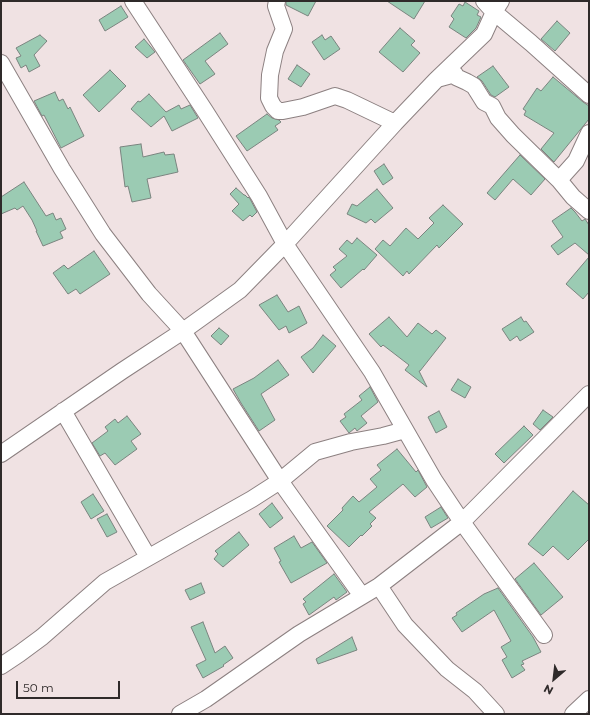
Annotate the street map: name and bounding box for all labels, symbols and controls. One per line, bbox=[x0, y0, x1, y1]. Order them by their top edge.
north arrow bbox=[534, 659, 574, 699]
scale bar bbox=[18, 673, 122, 699]
text: 50 m bbox=[23, 680, 54, 695]
text: N bbox=[541, 681, 556, 698]

